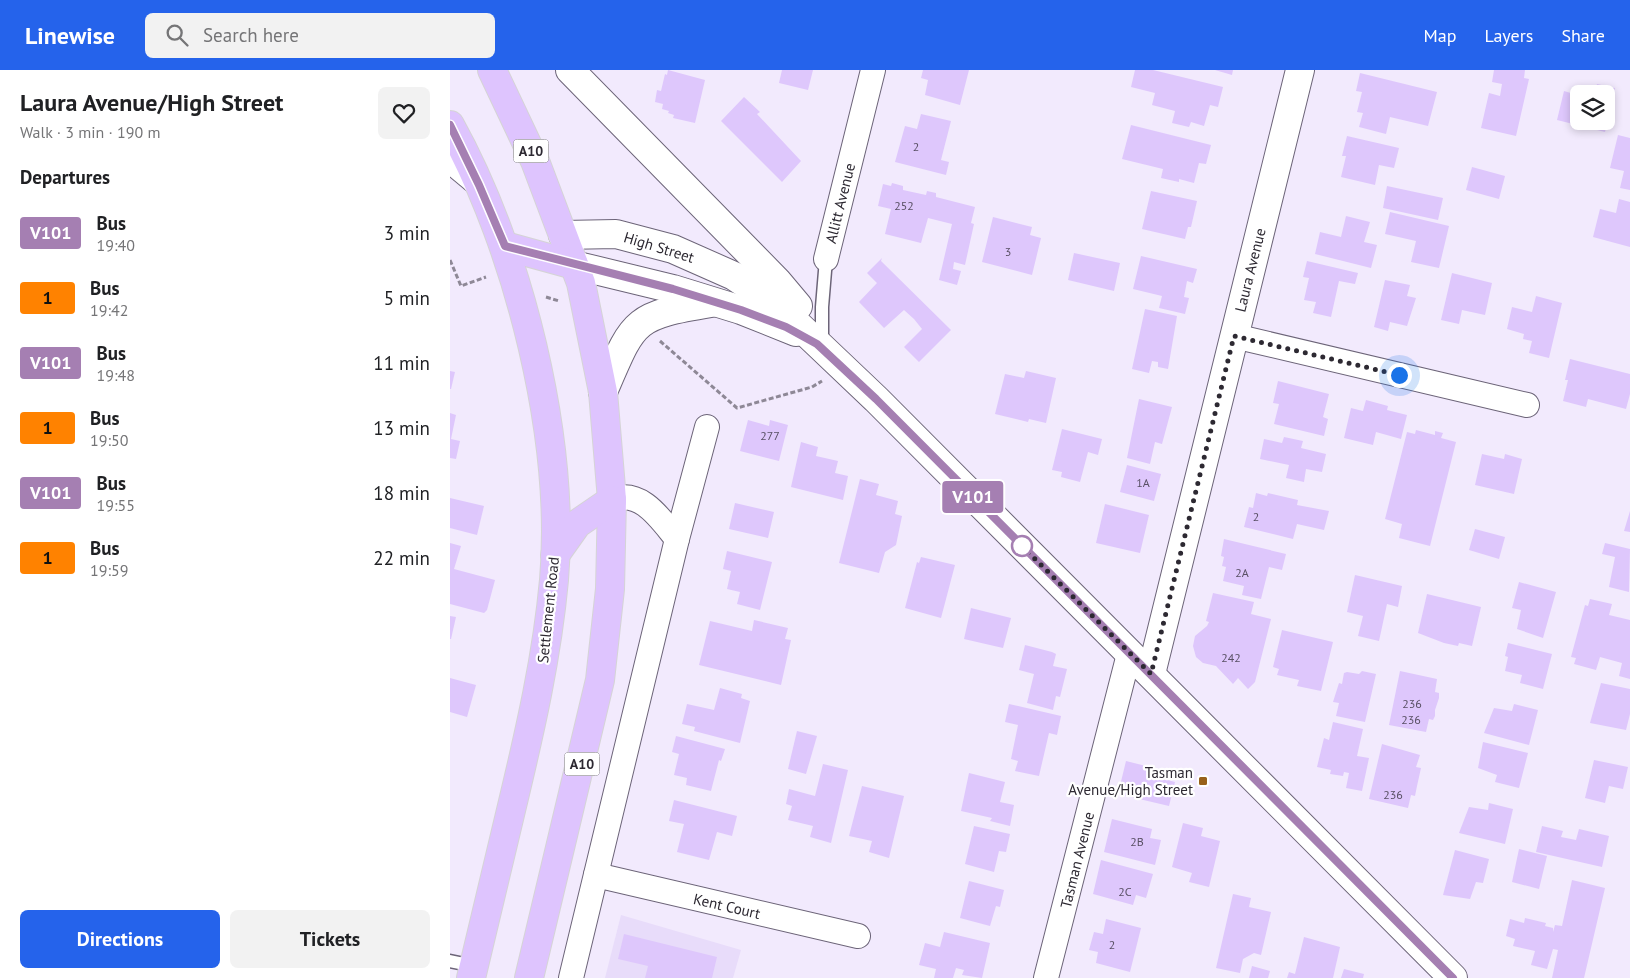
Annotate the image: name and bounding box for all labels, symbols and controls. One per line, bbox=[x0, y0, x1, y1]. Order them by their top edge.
search box bbox=[145, 13, 495, 58]
text: Linewise bbox=[25, 20, 115, 51]
icon: search bbox=[163, 21, 191, 49]
text: Search here bbox=[203, 23, 299, 47]
text: Map bbox=[1424, 24, 1456, 47]
text: Layers bbox=[1484, 24, 1533, 47]
text: Share bbox=[1561, 24, 1605, 47]
map controls bbox=[1570, 85, 1615, 130]
button: layers bbox=[1570, 85, 1615, 130]
text: Laura Avenue/High Street bbox=[20, 87, 284, 118]
button: heart bbox=[378, 87, 430, 139]
text: Walk · 3 min · 190 m bbox=[20, 122, 160, 142]
house number: 2 bbox=[913, 139, 919, 154]
road number: A10 bbox=[514, 140, 548, 162]
street label: Allitt Avenue bbox=[821, 161, 859, 245]
text: Departures bbox=[20, 165, 110, 189]
house number: 252 bbox=[894, 198, 914, 213]
text: Bus bbox=[96, 211, 126, 235]
text: V101 bbox=[30, 221, 71, 244]
text: 3 min bbox=[384, 221, 430, 245]
street label: Laura Avenue bbox=[1230, 226, 1270, 314]
street label: High Street bbox=[621, 227, 697, 267]
text: 19:40 bbox=[96, 235, 135, 255]
house number: 3 bbox=[1005, 244, 1011, 259]
text: Bus bbox=[90, 276, 119, 300]
text: 1 bbox=[42, 286, 53, 309]
text: 5 min bbox=[384, 286, 430, 310]
text: 19:42 bbox=[90, 300, 128, 320]
text: Bus bbox=[96, 341, 126, 365]
text: V101 bbox=[30, 351, 71, 374]
text: 11 min bbox=[373, 351, 430, 375]
your location bbox=[1387, 363, 1412, 388]
text: 19:48 bbox=[96, 365, 135, 385]
text: Bus bbox=[90, 406, 119, 430]
text: 1 bbox=[42, 416, 53, 439]
text: 13 min bbox=[373, 416, 430, 440]
house number: 277 bbox=[760, 428, 780, 443]
text: 19:50 bbox=[90, 430, 128, 450]
text: Bus bbox=[96, 471, 126, 495]
house number: 1A bbox=[1136, 475, 1150, 490]
text: V101 bbox=[30, 481, 71, 504]
text: 18 min bbox=[373, 481, 430, 505]
line badge: V101 bbox=[938, 481, 1008, 513]
text: V101 bbox=[952, 485, 994, 508]
text: 19:55 bbox=[96, 495, 135, 515]
house number: 2 bbox=[1253, 509, 1259, 524]
unlabelled marker bbox=[1011, 535, 1033, 557]
text: Bus bbox=[90, 536, 119, 560]
text: 1 bbox=[42, 546, 53, 569]
text: 22 min bbox=[373, 546, 430, 570]
street label: Settlement Road bbox=[533, 556, 563, 664]
text: 19:59 bbox=[90, 560, 128, 580]
house number: 2A bbox=[1235, 565, 1249, 580]
house number: 242 bbox=[1221, 650, 1241, 665]
house number: 236 bbox=[1402, 696, 1422, 711]
house number: 236 bbox=[1401, 712, 1421, 727]
road number: A10 bbox=[564, 752, 600, 776]
place label: Tasman Avenue/High Street bbox=[1068, 763, 1193, 799]
marker: Tasman Avenue/High Street bbox=[1197, 775, 1209, 787]
house number: 236 bbox=[1383, 787, 1403, 802]
street label: Tasman Avenue bbox=[1056, 810, 1098, 910]
house number: 2B bbox=[1130, 834, 1144, 849]
house number: 2C bbox=[1118, 884, 1132, 899]
street label: Kent Court bbox=[692, 889, 762, 923]
button: Directions bbox=[20, 910, 220, 968]
button: Tickets bbox=[230, 910, 430, 968]
house number: 2 bbox=[1109, 937, 1115, 952]

